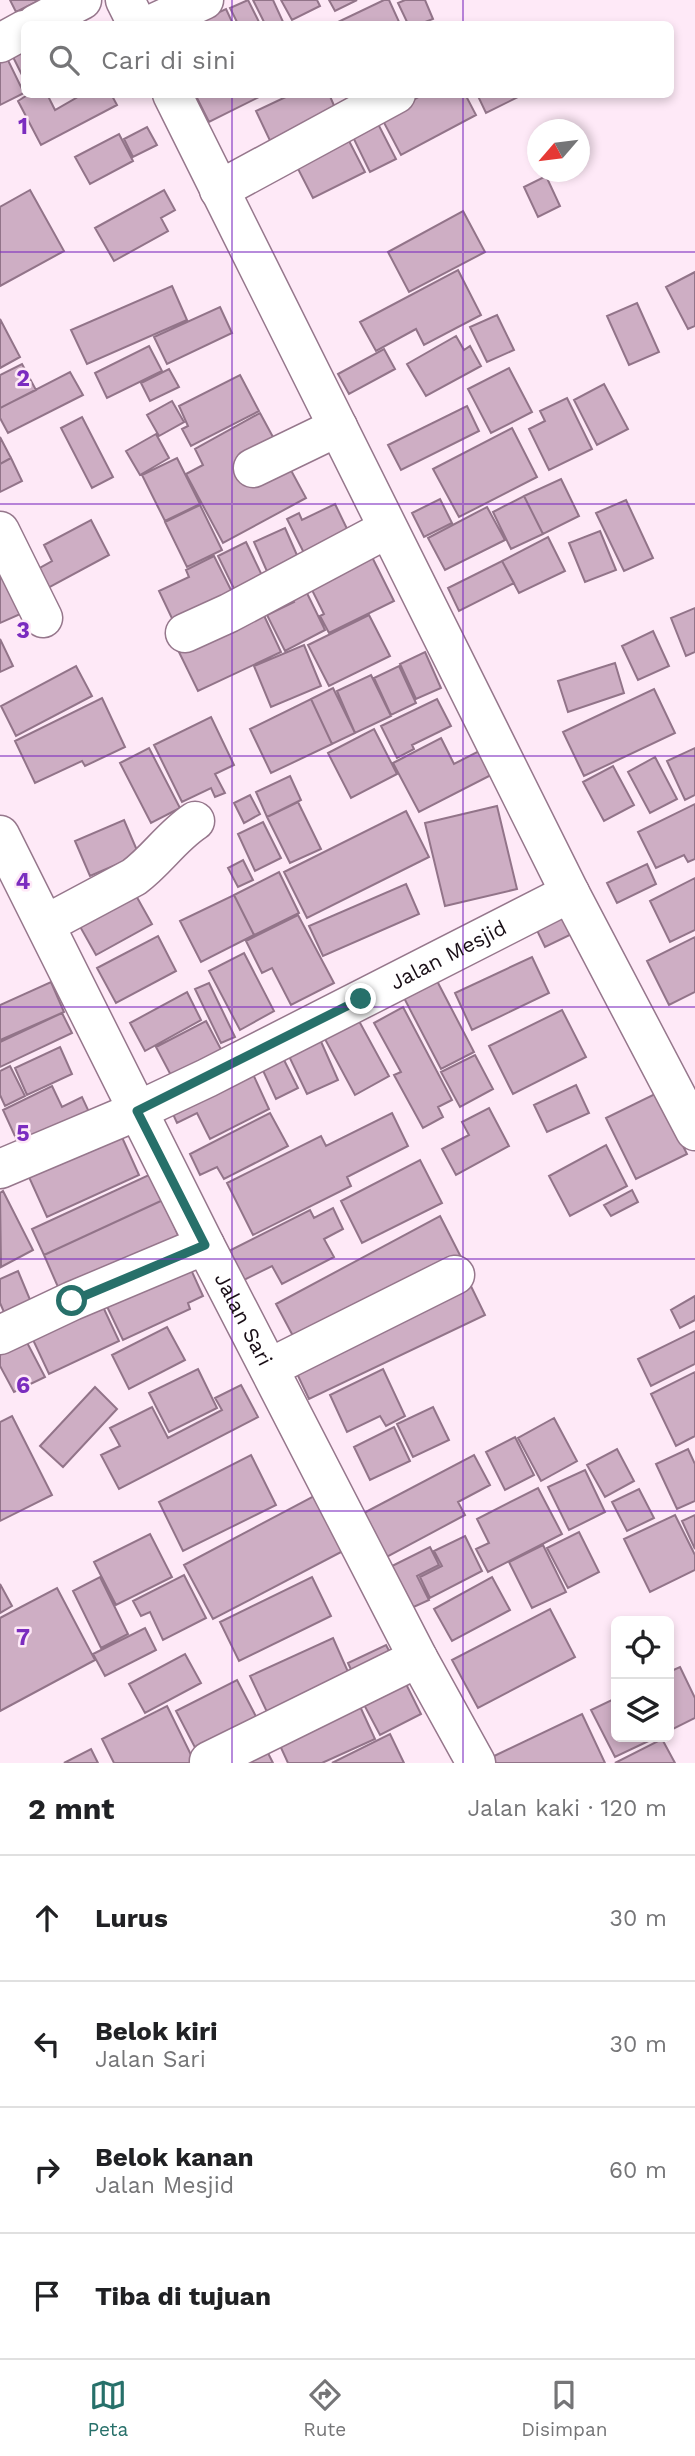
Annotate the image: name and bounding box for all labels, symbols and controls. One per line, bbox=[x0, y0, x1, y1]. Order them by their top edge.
search box bbox=[21, 21, 674, 98]
icon: search bbox=[45, 41, 83, 79]
text: Cari di sini bbox=[101, 45, 236, 75]
text: 1 bbox=[18, 113, 28, 140]
north arrow bbox=[527, 119, 590, 182]
text: 2 bbox=[16, 365, 30, 392]
text: 3 bbox=[16, 617, 30, 644]
text: 4 bbox=[16, 868, 31, 895]
street label: Jalan Mesjid bbox=[386, 915, 510, 995]
route end bbox=[345, 983, 376, 1014]
text: 5 bbox=[16, 1120, 30, 1147]
street label: Jalan Sari bbox=[209, 1268, 278, 1370]
route start bbox=[56, 1285, 87, 1316]
text: 6 bbox=[16, 1372, 30, 1399]
map controls bbox=[611, 1616, 674, 1742]
button: locate bbox=[611, 1616, 674, 1679]
text: 7 bbox=[16, 1624, 30, 1651]
button: layers bbox=[611, 1679, 674, 1742]
text: 2 mnt bbox=[28, 1791, 114, 1826]
text: Jalan kaki · 120 m bbox=[467, 1795, 667, 1822]
icon: ahead bbox=[28, 1899, 66, 1937]
text: Lurus bbox=[95, 1903, 168, 1933]
text: 30 m bbox=[610, 1905, 667, 1932]
text: Belok kiri bbox=[95, 2016, 218, 2046]
icon: left bbox=[28, 2025, 66, 2063]
text: 30 m bbox=[610, 2031, 667, 2058]
text: Jalan Sari bbox=[95, 2046, 206, 2073]
text: Belok kanan bbox=[95, 2142, 254, 2172]
icon: right bbox=[28, 2151, 66, 2189]
text: 60 m bbox=[609, 2157, 667, 2184]
text: Jalan Mesjid bbox=[95, 2172, 234, 2199]
icon: arrive bbox=[28, 2277, 66, 2315]
text: Tiba di tujuan bbox=[95, 2281, 271, 2311]
tab: Peta bbox=[87, 2376, 128, 2441]
tab: Rute bbox=[303, 2376, 346, 2441]
tab: Disimpan bbox=[521, 2376, 608, 2441]

